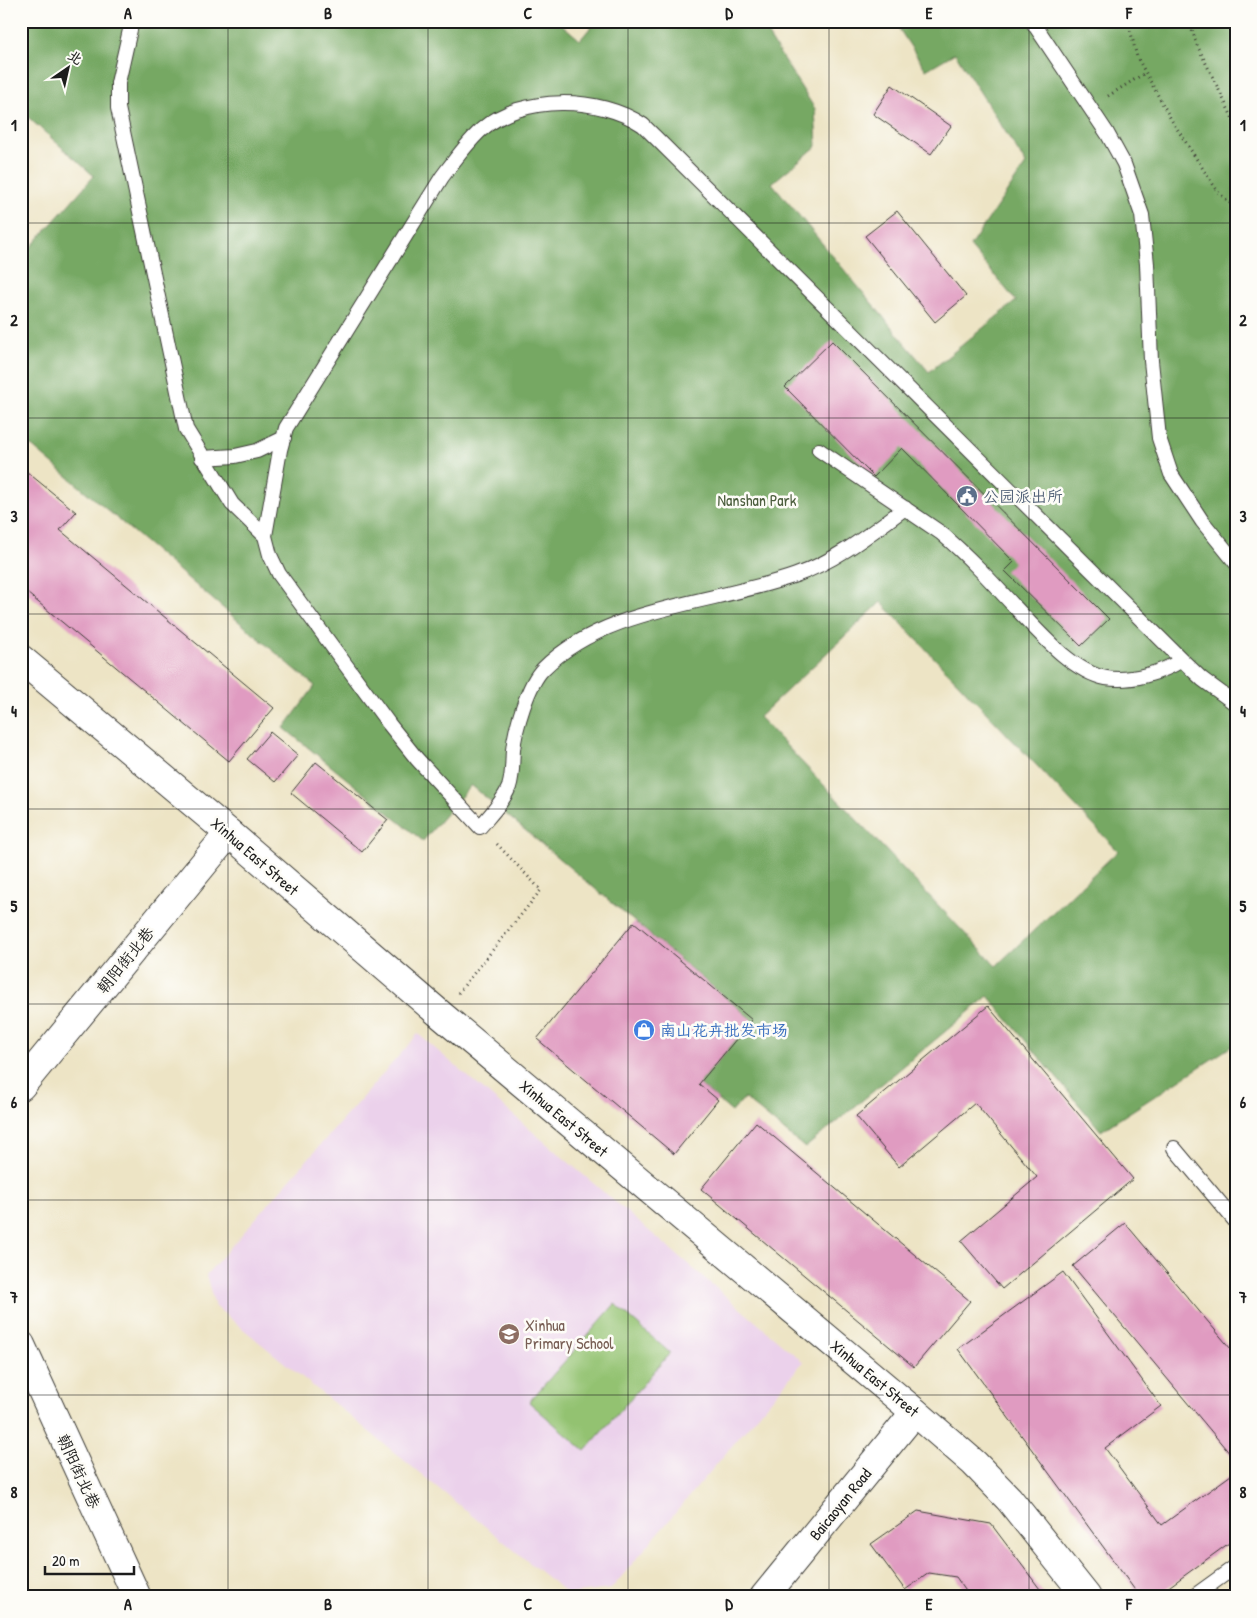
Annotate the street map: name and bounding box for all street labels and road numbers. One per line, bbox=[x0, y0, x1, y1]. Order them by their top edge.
street label: Xinhua East Street bbox=[206, 812, 304, 901]
street label: 朝阳街北巷 bbox=[91, 922, 159, 998]
street label: Xinhua East Street bbox=[515, 1074, 613, 1162]
street label: Xinhua East Street bbox=[826, 1334, 924, 1422]
street label: 朝阳街北巷 bbox=[52, 1430, 106, 1512]
street label: Baicaoyan Road bbox=[804, 1463, 876, 1545]

